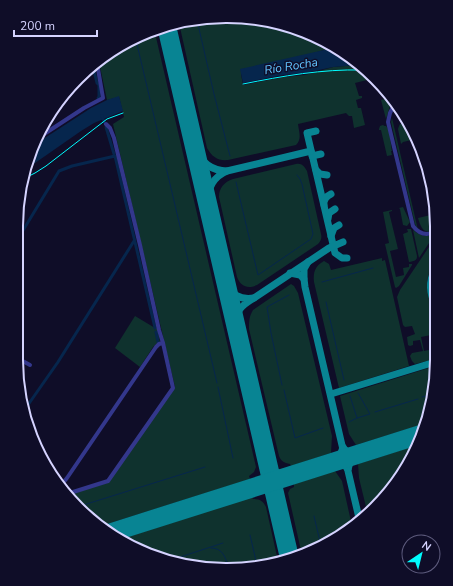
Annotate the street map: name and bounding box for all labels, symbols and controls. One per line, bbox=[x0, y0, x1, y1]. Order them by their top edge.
scale bar bbox=[14, 12, 97, 38]
text: 200 m bbox=[20, 18, 55, 34]
water label: Río Rocha bbox=[263, 54, 319, 78]
north arrow bbox=[401, 534, 441, 574]
text: N bbox=[419, 538, 434, 555]

